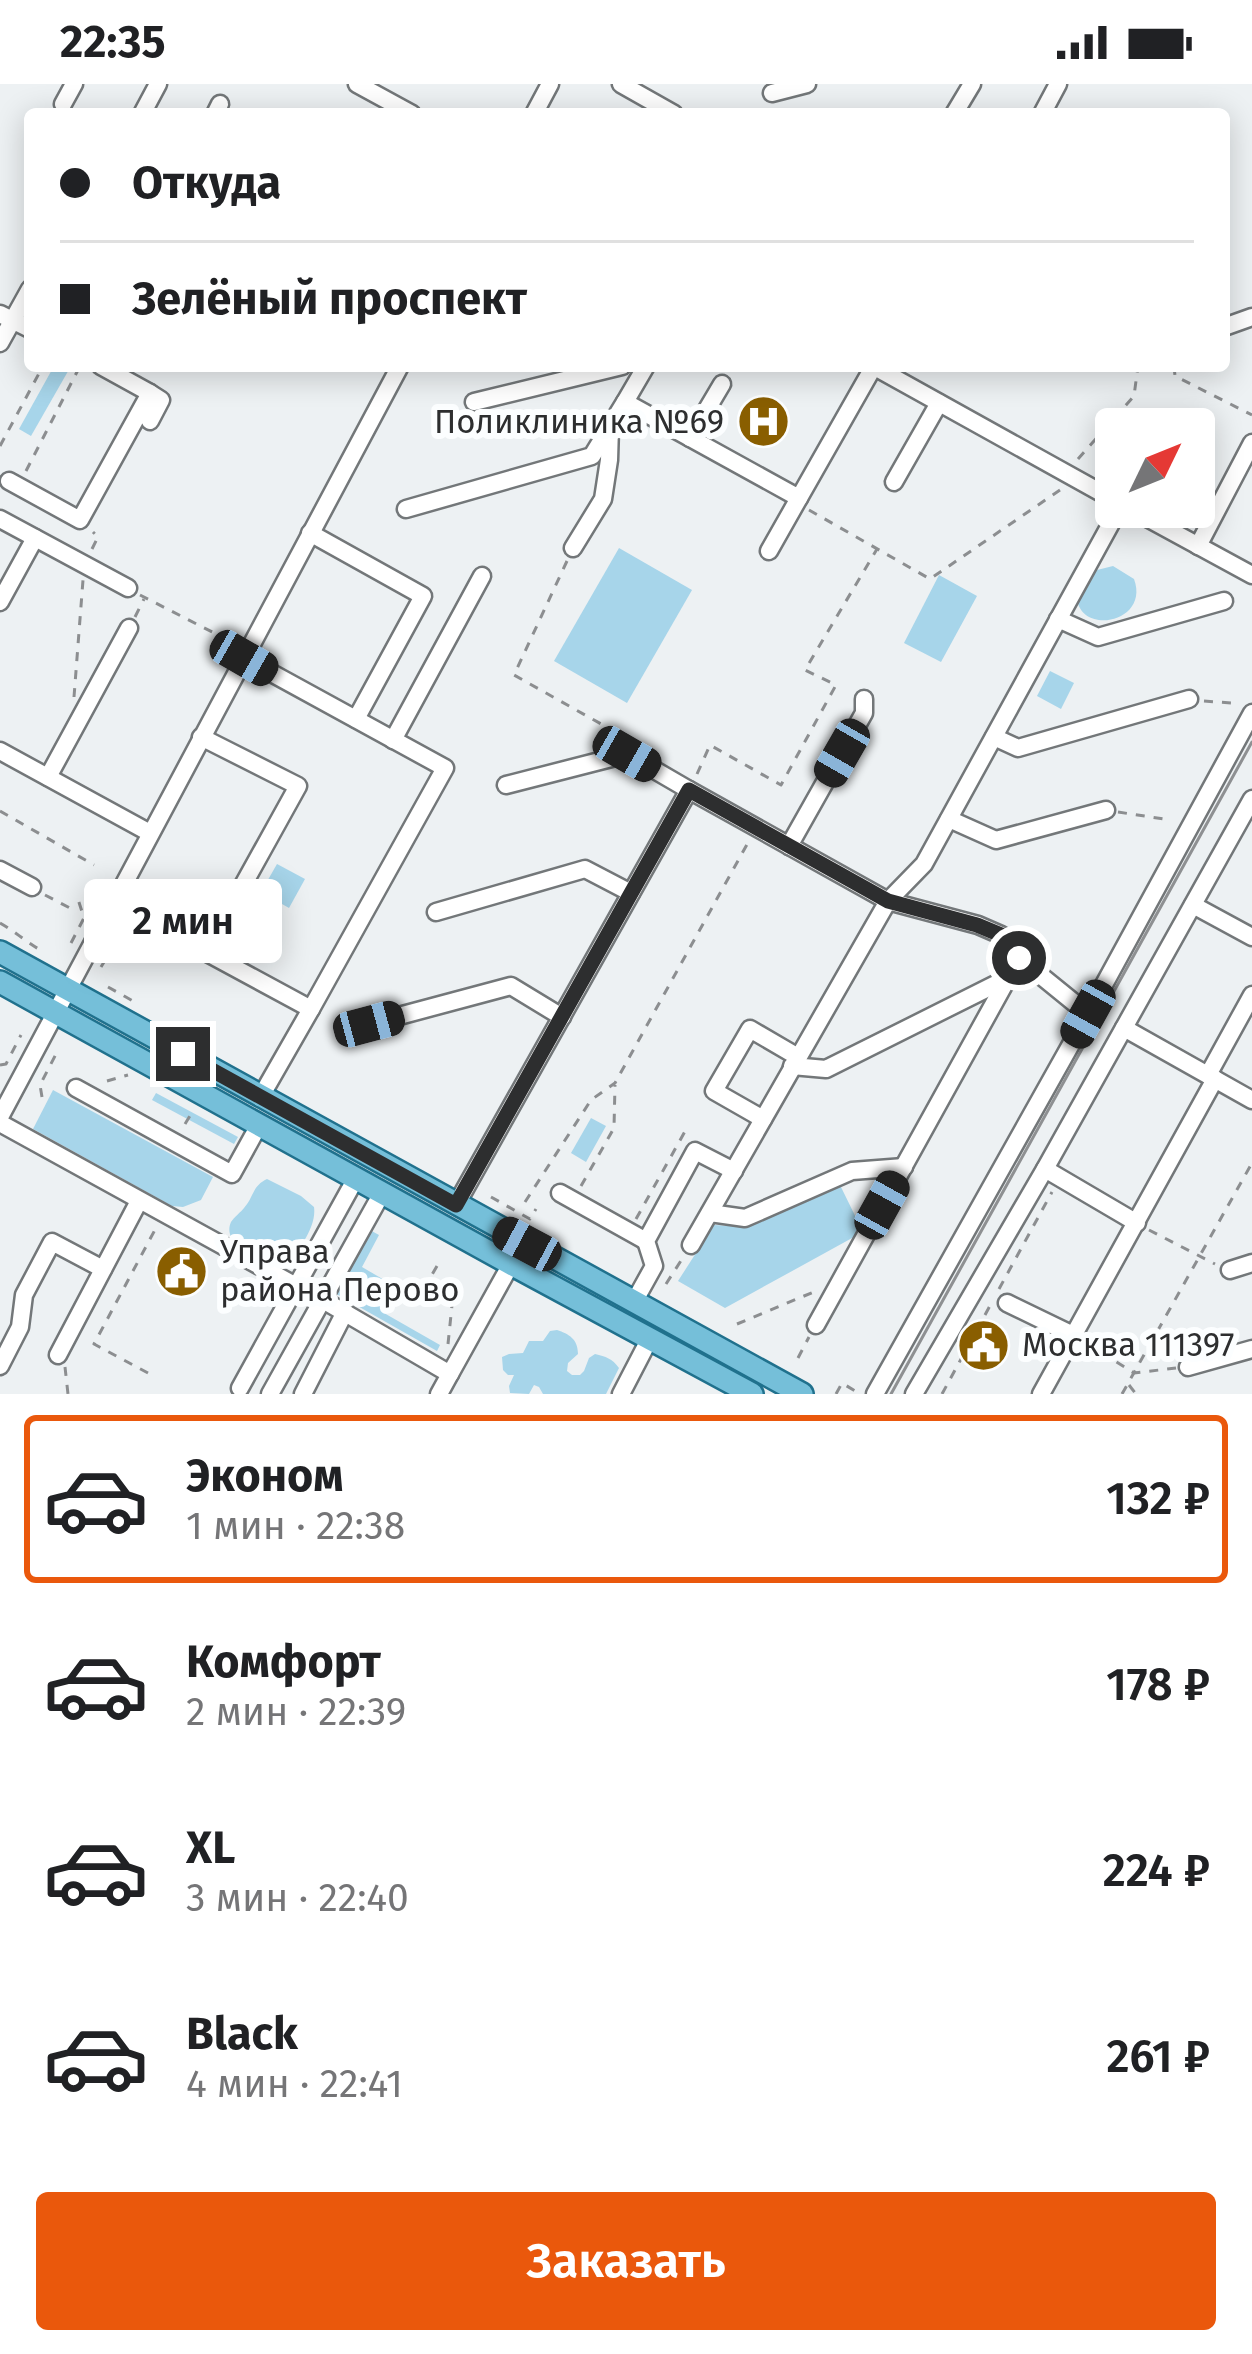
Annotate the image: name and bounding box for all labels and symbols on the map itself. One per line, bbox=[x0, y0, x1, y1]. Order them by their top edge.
hospital icon: Поликлиника №69 bbox=[735, 394, 791, 450]
place label: Поликлиника №69 bbox=[434, 402, 724, 442]
north arrow bbox=[1095, 408, 1215, 528]
car bbox=[204, 624, 284, 692]
car bbox=[808, 713, 876, 793]
car bbox=[587, 720, 667, 788]
callout: 2 мин bbox=[84, 880, 282, 964]
route start bbox=[992, 931, 1046, 985]
car bbox=[1055, 974, 1121, 1054]
car bbox=[330, 997, 408, 1051]
route end bbox=[156, 1027, 210, 1081]
car bbox=[849, 1165, 915, 1245]
car bbox=[487, 1211, 567, 1277]
place label: Управа района Перово bbox=[220, 1232, 459, 1310]
public building icon: Управа района Перово bbox=[153, 1243, 209, 1299]
public building icon: Москва 111397 bbox=[955, 1317, 1011, 1373]
place label: Москва 111397 bbox=[1022, 1325, 1234, 1365]

